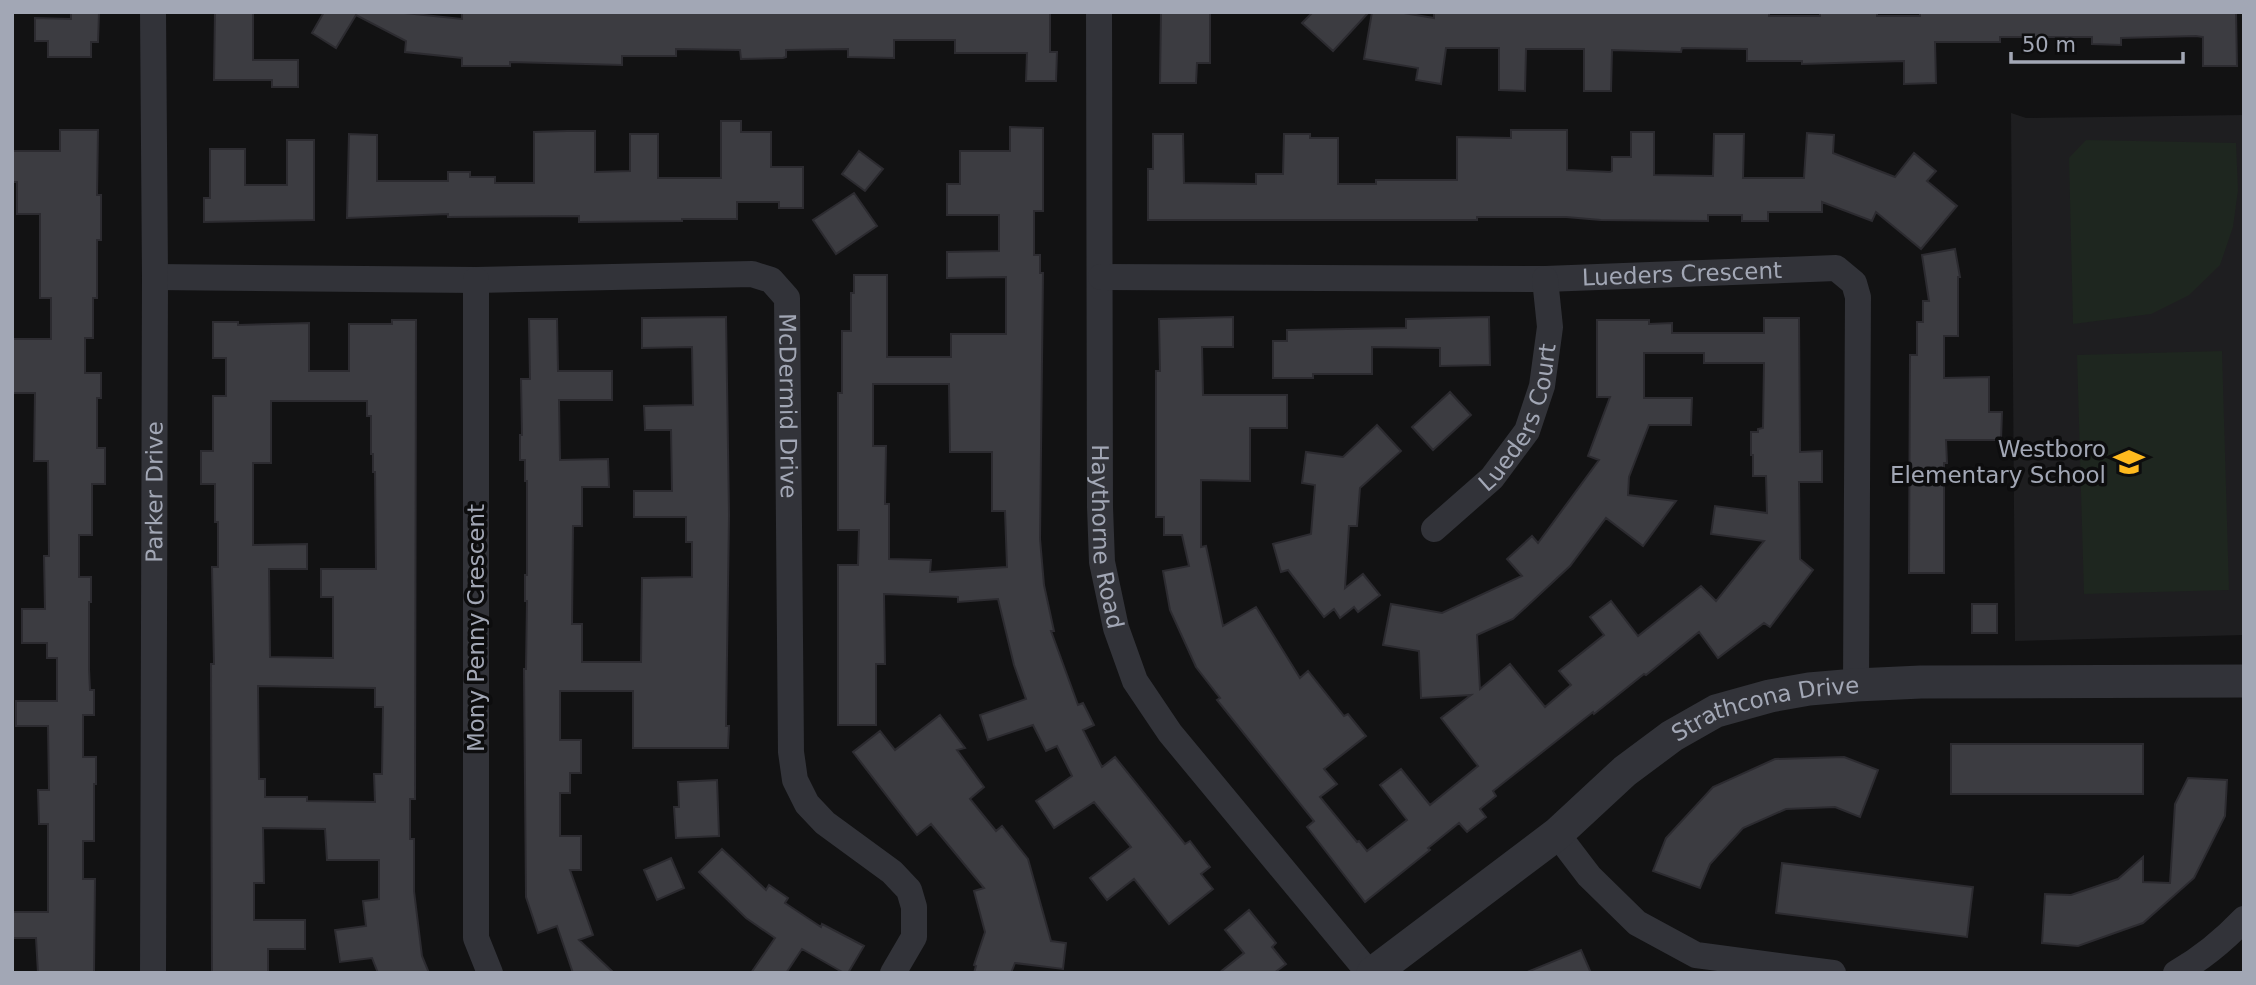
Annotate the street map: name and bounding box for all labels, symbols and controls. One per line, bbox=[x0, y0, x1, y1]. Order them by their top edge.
scale bar bbox=[2011, 21, 2182, 65]
text: 50 m bbox=[2022, 33, 2076, 57]
street label: Lueders Crescent bbox=[1581, 257, 1782, 291]
street label: McDermid Drive bbox=[774, 313, 802, 499]
street label: Lueders Court bbox=[1474, 342, 1561, 496]
street label: Parker Drive bbox=[141, 421, 168, 563]
place label: Westboro Elementary School bbox=[1890, 436, 2106, 488]
street label: Haythorne Road bbox=[1087, 444, 1129, 631]
school or university icon: Westboro Elementary School bbox=[2112, 445, 2146, 479]
street label: Mony Penny Crescent bbox=[463, 504, 489, 752]
street label: Strathcona Drive bbox=[1667, 672, 1860, 746]

